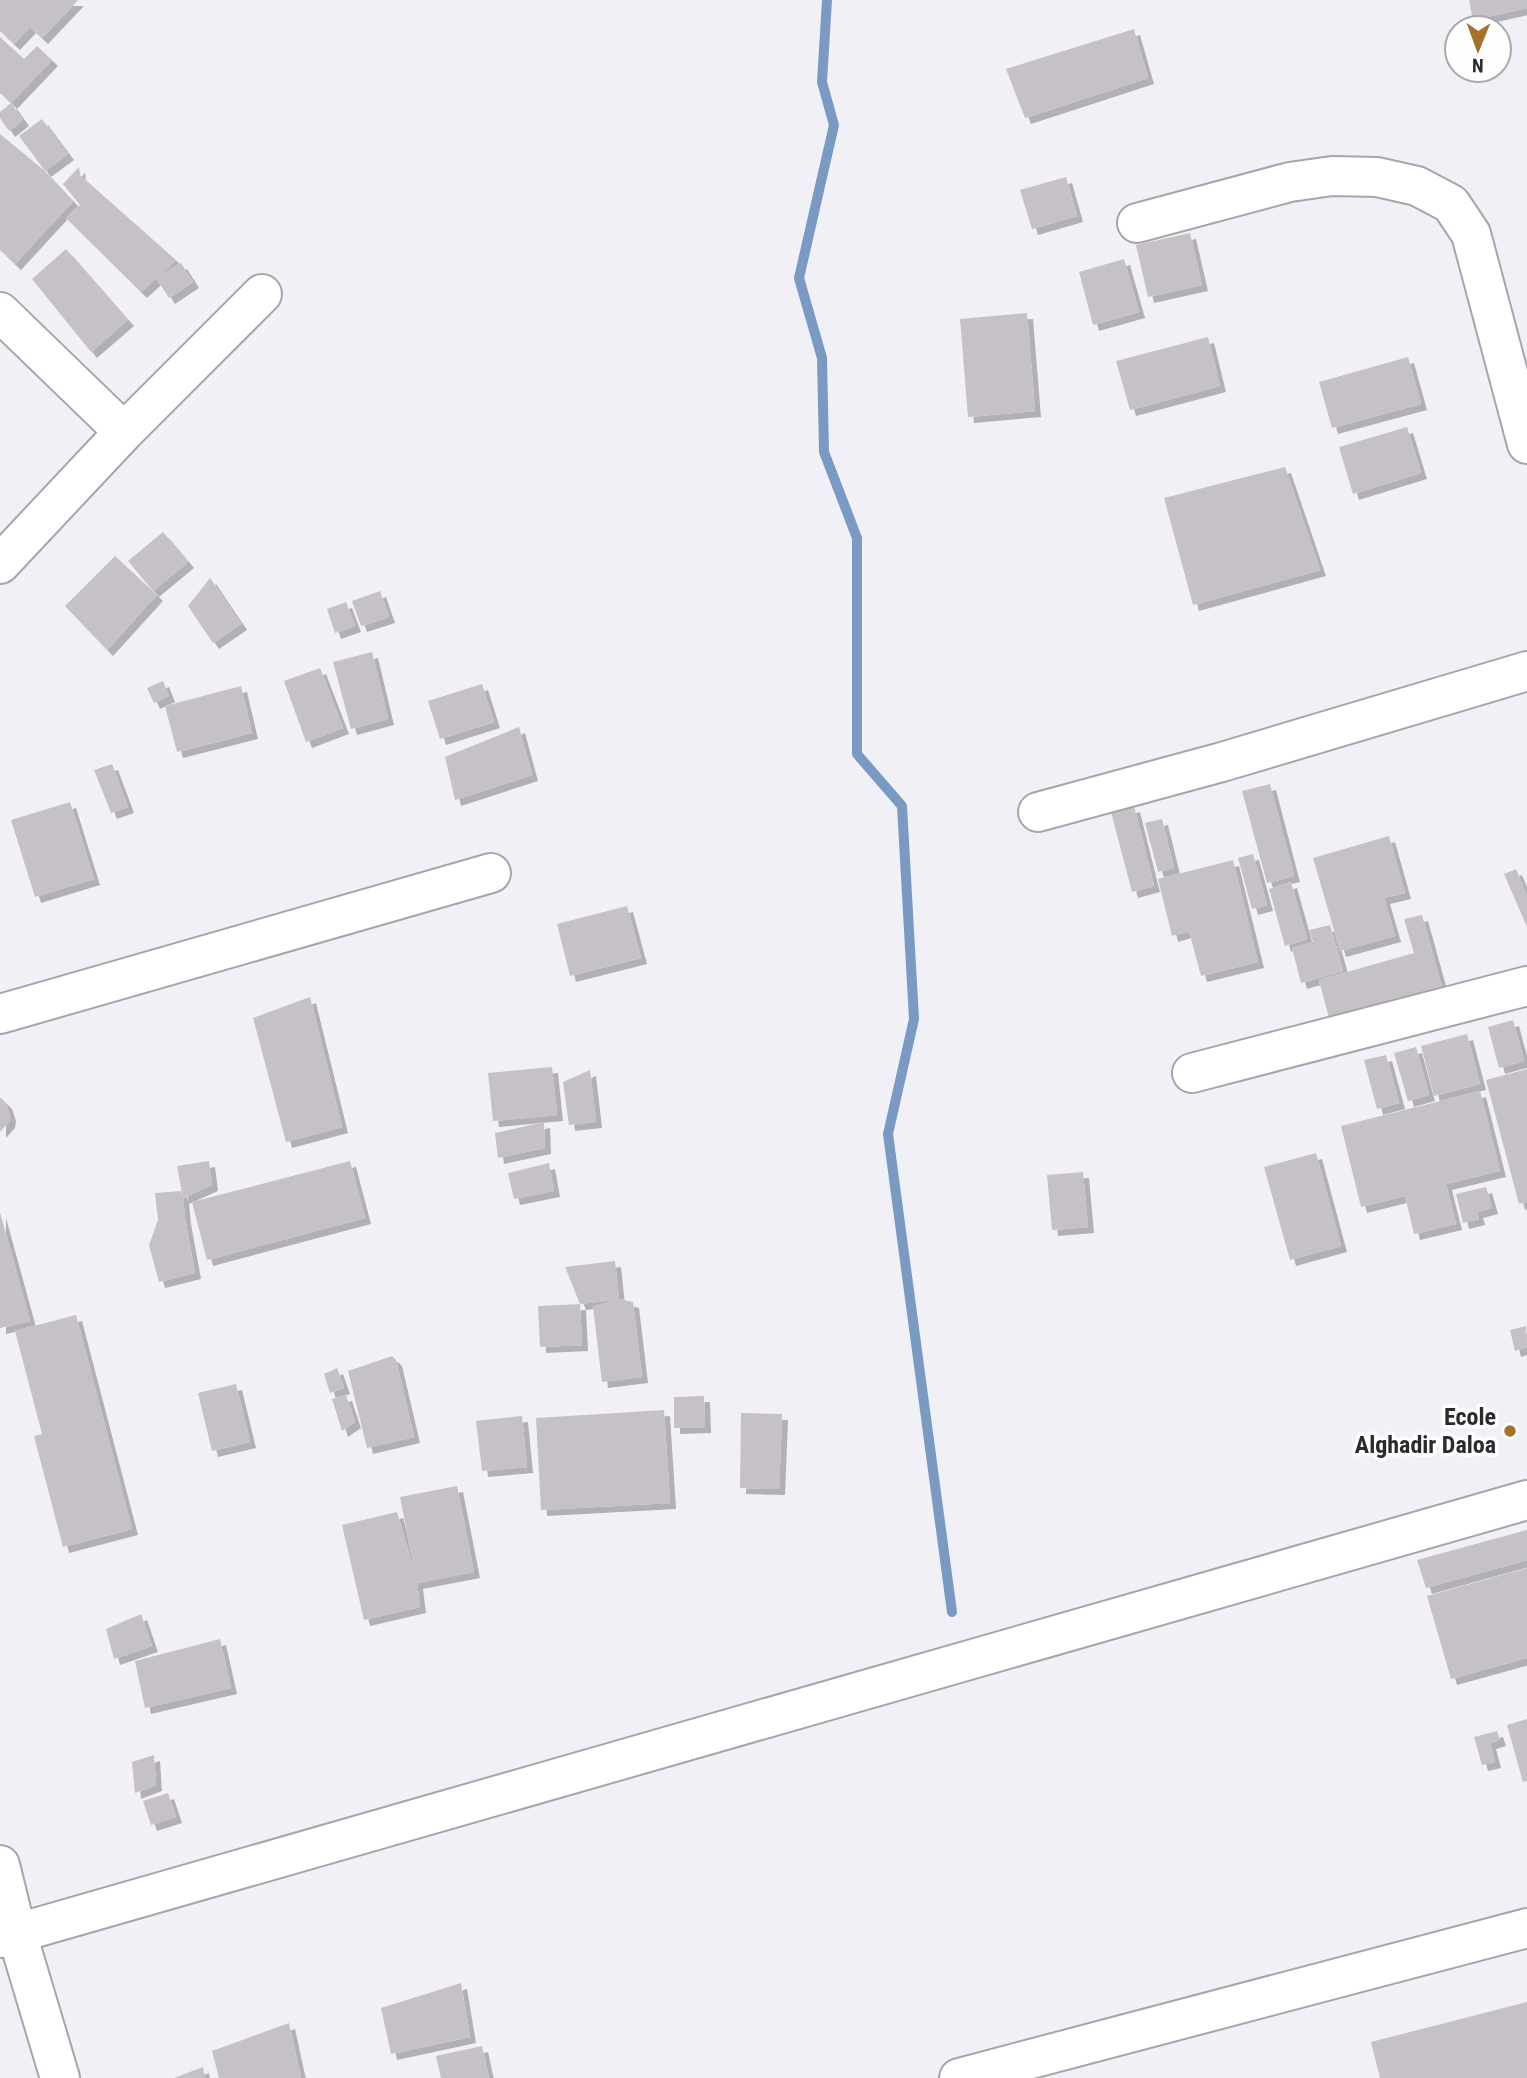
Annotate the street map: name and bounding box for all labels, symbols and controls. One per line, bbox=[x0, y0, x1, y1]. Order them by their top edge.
north arrow bbox=[1443, 14, 1513, 84]
text: N bbox=[1472, 54, 1484, 77]
place label: Ecole Alghadir Daloa bbox=[1355, 1403, 1496, 1459]
marker: Ecole Alghadir Daloa bbox=[1502, 1423, 1518, 1439]

